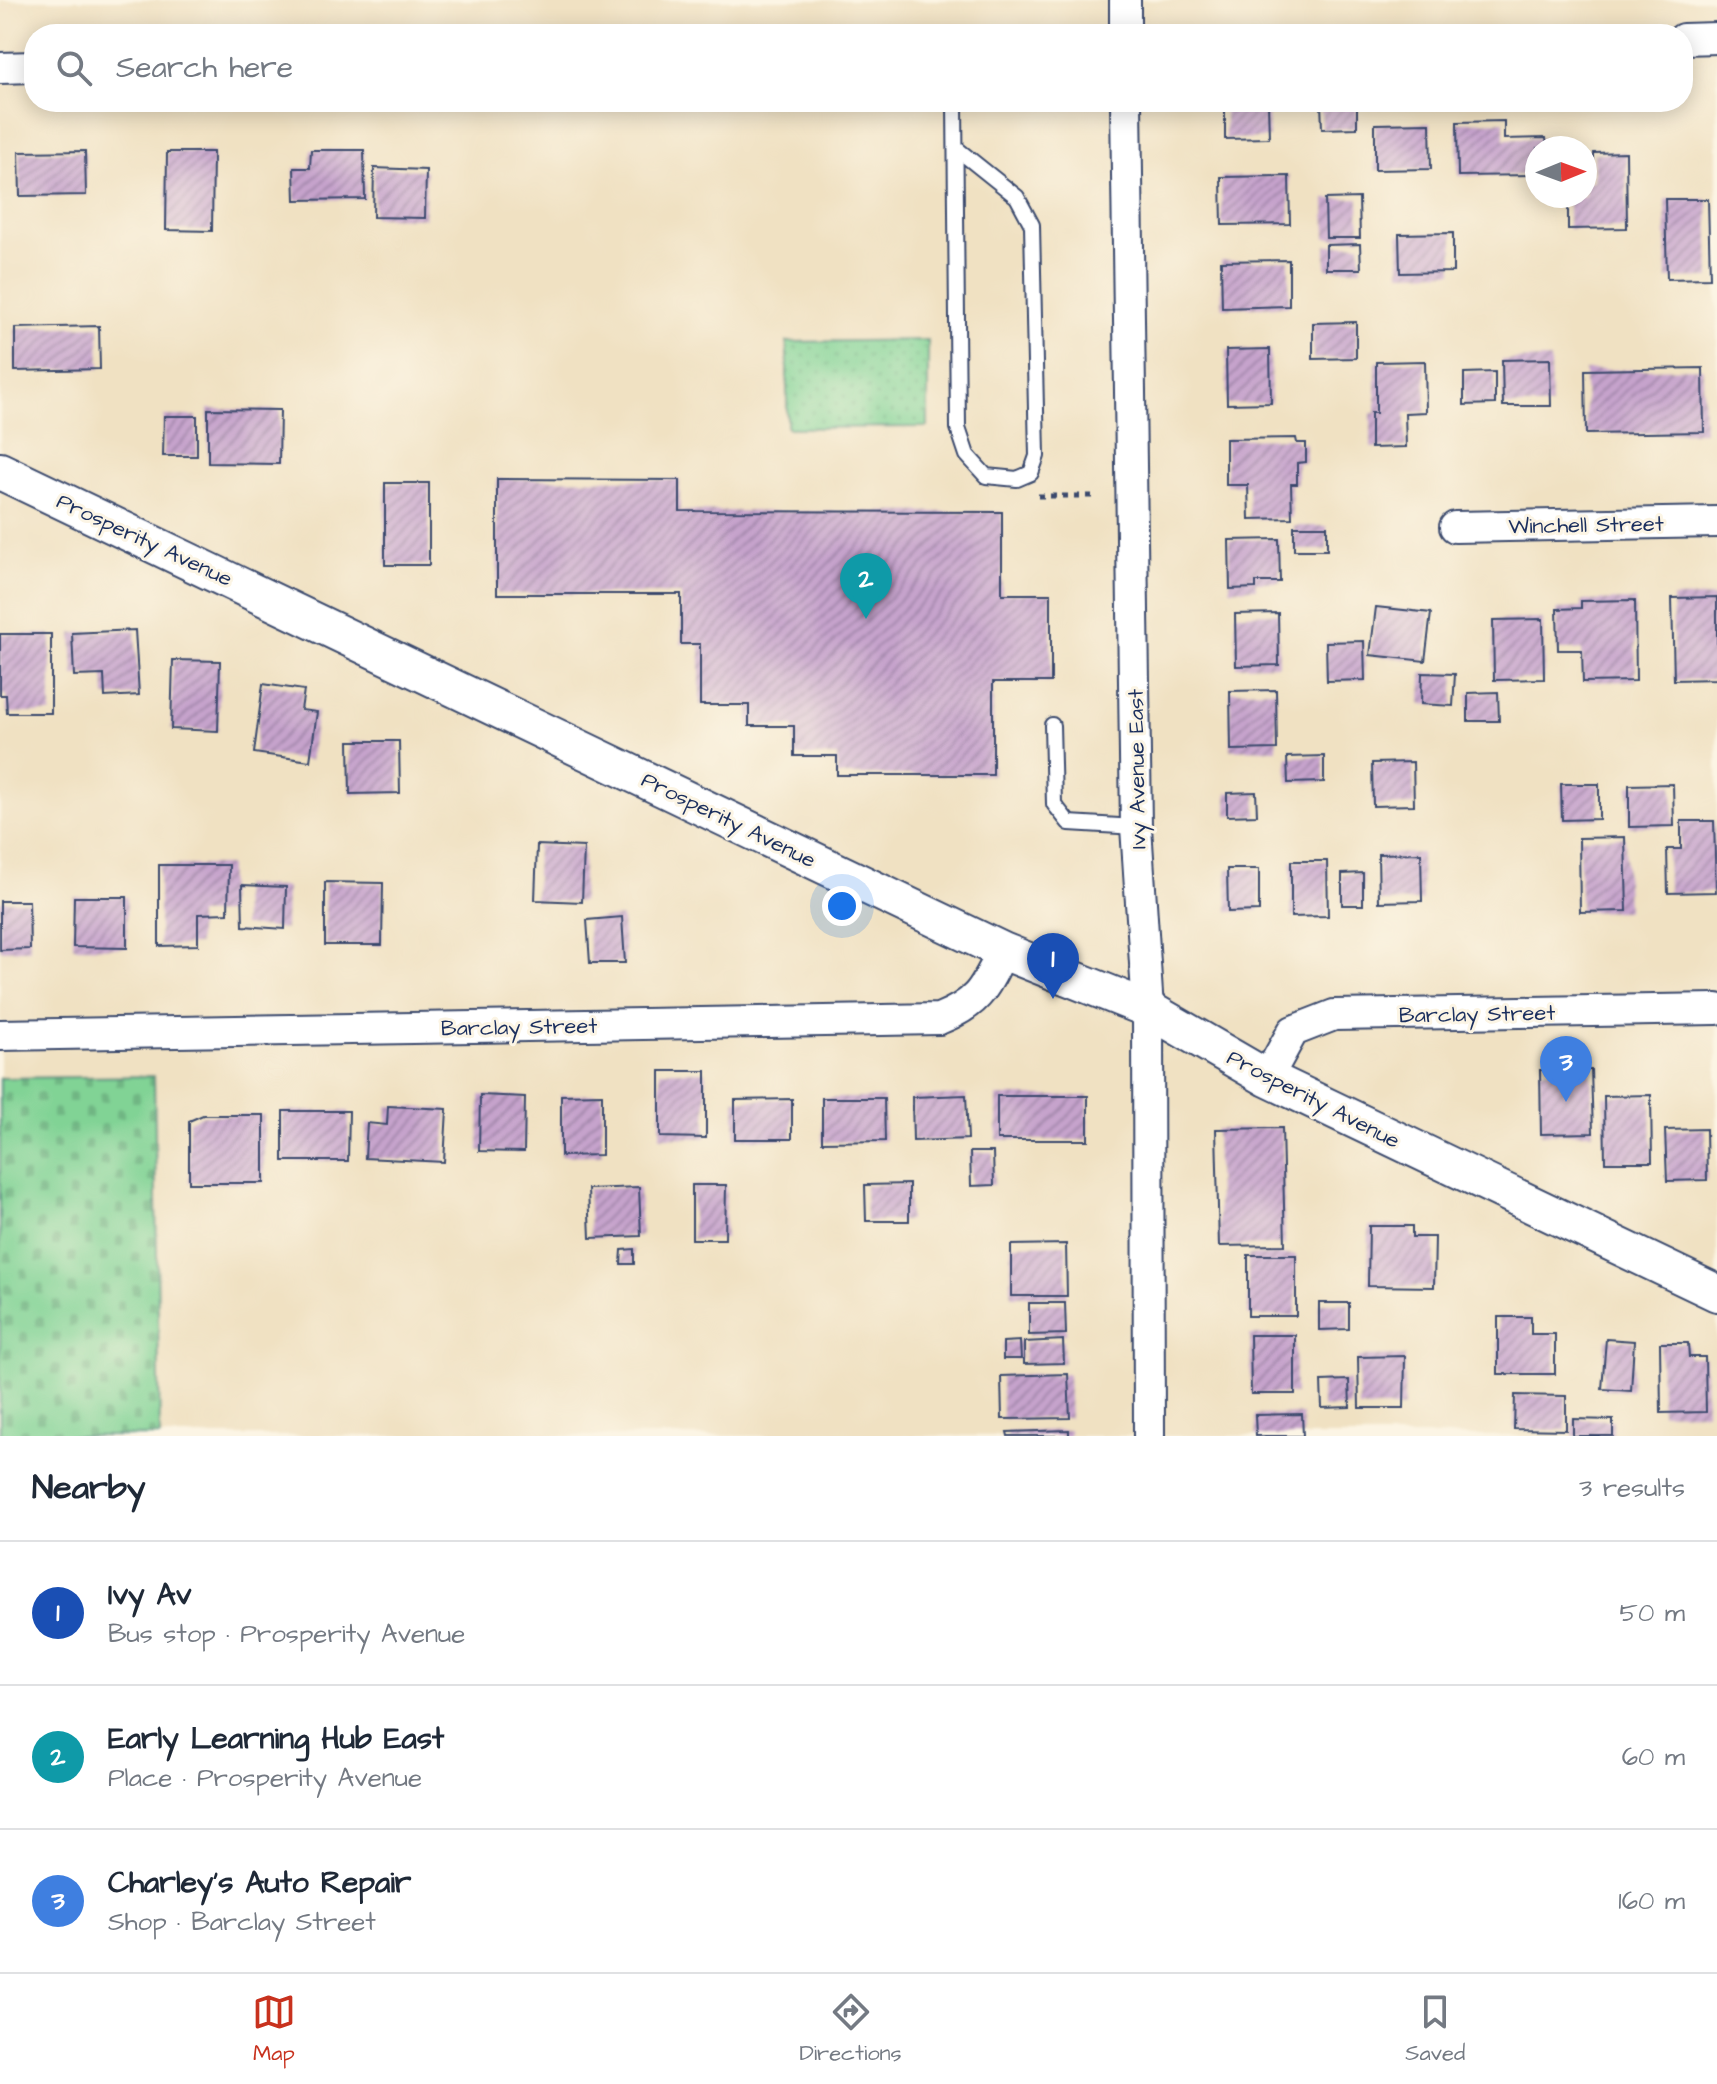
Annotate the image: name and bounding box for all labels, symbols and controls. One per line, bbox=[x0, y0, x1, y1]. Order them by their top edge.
search box bbox=[24, 24, 1693, 112]
icon: search bbox=[52, 46, 96, 90]
text: Search here bbox=[116, 47, 293, 89]
north arrow bbox=[1525, 136, 1597, 208]
street label: Prosperity Avenue bbox=[51, 486, 237, 596]
street label: Winchell Street bbox=[1508, 509, 1664, 542]
pin: 2 bbox=[840, 553, 892, 619]
street label: Ivy Avenue East bbox=[1121, 689, 1155, 849]
street label: Prosperity Avenue bbox=[636, 765, 821, 877]
your location bbox=[822, 886, 862, 926]
pin: 1 bbox=[1027, 933, 1079, 999]
street label: Barclay Street bbox=[1399, 998, 1556, 1032]
street label: Barclay Street bbox=[441, 1011, 598, 1045]
pin: 3 bbox=[1540, 1036, 1592, 1102]
street label: Prosperity Avenue bbox=[1221, 1042, 1405, 1157]
text: Nearby bbox=[32, 1464, 146, 1512]
text: 3 results bbox=[1579, 1470, 1685, 1506]
text: Ivy Av bbox=[108, 1574, 191, 1616]
text: 1 bbox=[56, 1595, 60, 1631]
text: 50 m bbox=[1620, 1595, 1685, 1631]
text: Bus stop · Prosperity Avenue bbox=[108, 1616, 465, 1652]
text: Early Learning Hub East bbox=[108, 1718, 444, 1760]
text: 2 bbox=[51, 1739, 65, 1775]
text: 60 m bbox=[1622, 1739, 1685, 1775]
text: Place · Prosperity Avenue bbox=[108, 1760, 422, 1796]
text: Charley's Auto Repair bbox=[108, 1862, 411, 1904]
text: 3 bbox=[51, 1883, 65, 1919]
text: 160 m bbox=[1618, 1883, 1685, 1919]
text: Shop · Barclay Street bbox=[108, 1904, 376, 1940]
tab: Map bbox=[252, 1990, 296, 2069]
tab: Directions bbox=[799, 1990, 902, 2069]
tab: Saved bbox=[1405, 1990, 1465, 2069]

